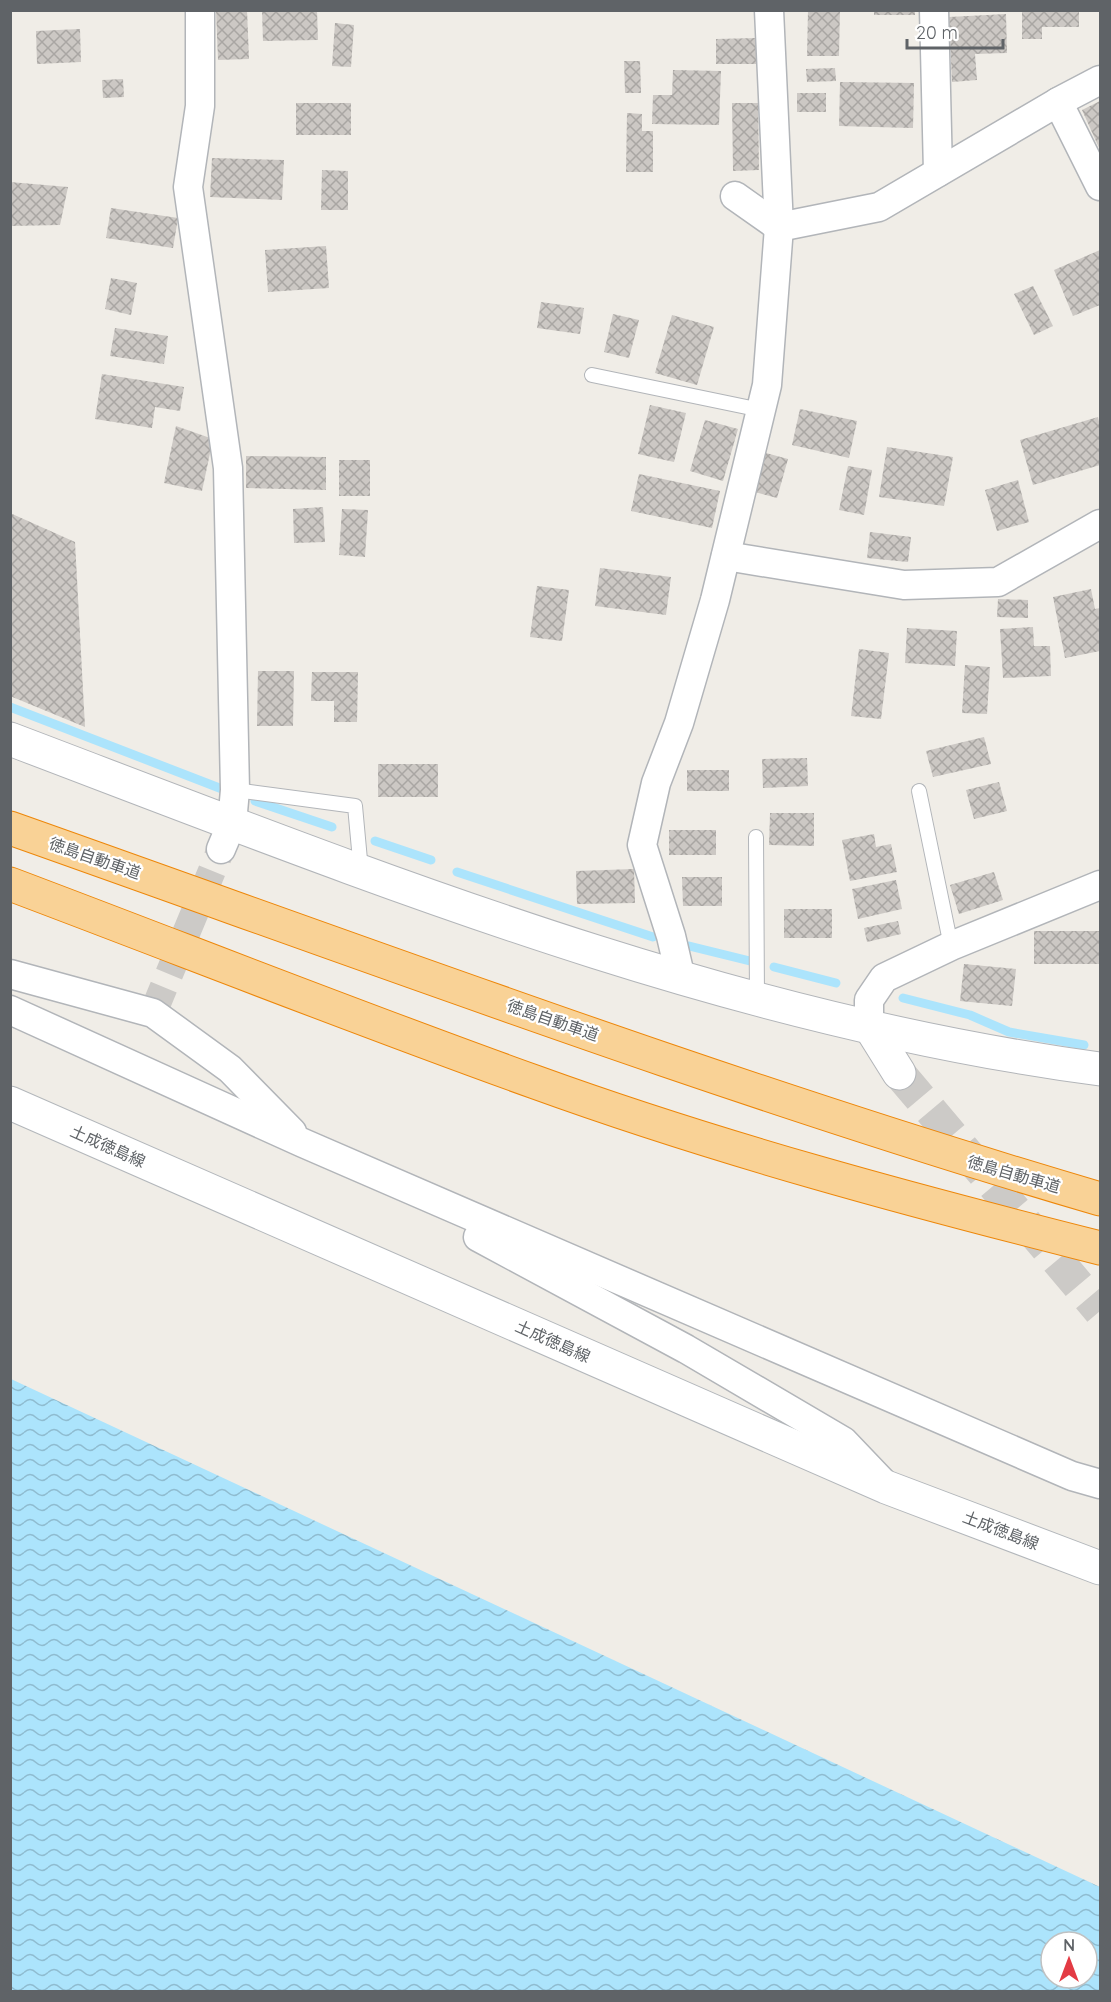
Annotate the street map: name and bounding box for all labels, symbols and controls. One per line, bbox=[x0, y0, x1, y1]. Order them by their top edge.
scale bar bbox=[907, 12, 1003, 50]
text: 20 m bbox=[916, 21, 958, 44]
street label: 徳島自動車道 bbox=[46, 833, 144, 883]
street label: 徳島自動車道 bbox=[504, 995, 602, 1045]
street label: 土成徳島線 bbox=[67, 1121, 149, 1171]
street label: 徳島自動車道 bbox=[965, 1151, 1063, 1197]
street label: 土成徳島線 bbox=[512, 1316, 594, 1366]
street label: 土成徳島線 bbox=[960, 1506, 1042, 1554]
north arrow bbox=[1039, 1930, 1099, 1990]
text: N bbox=[1063, 1935, 1075, 1955]

